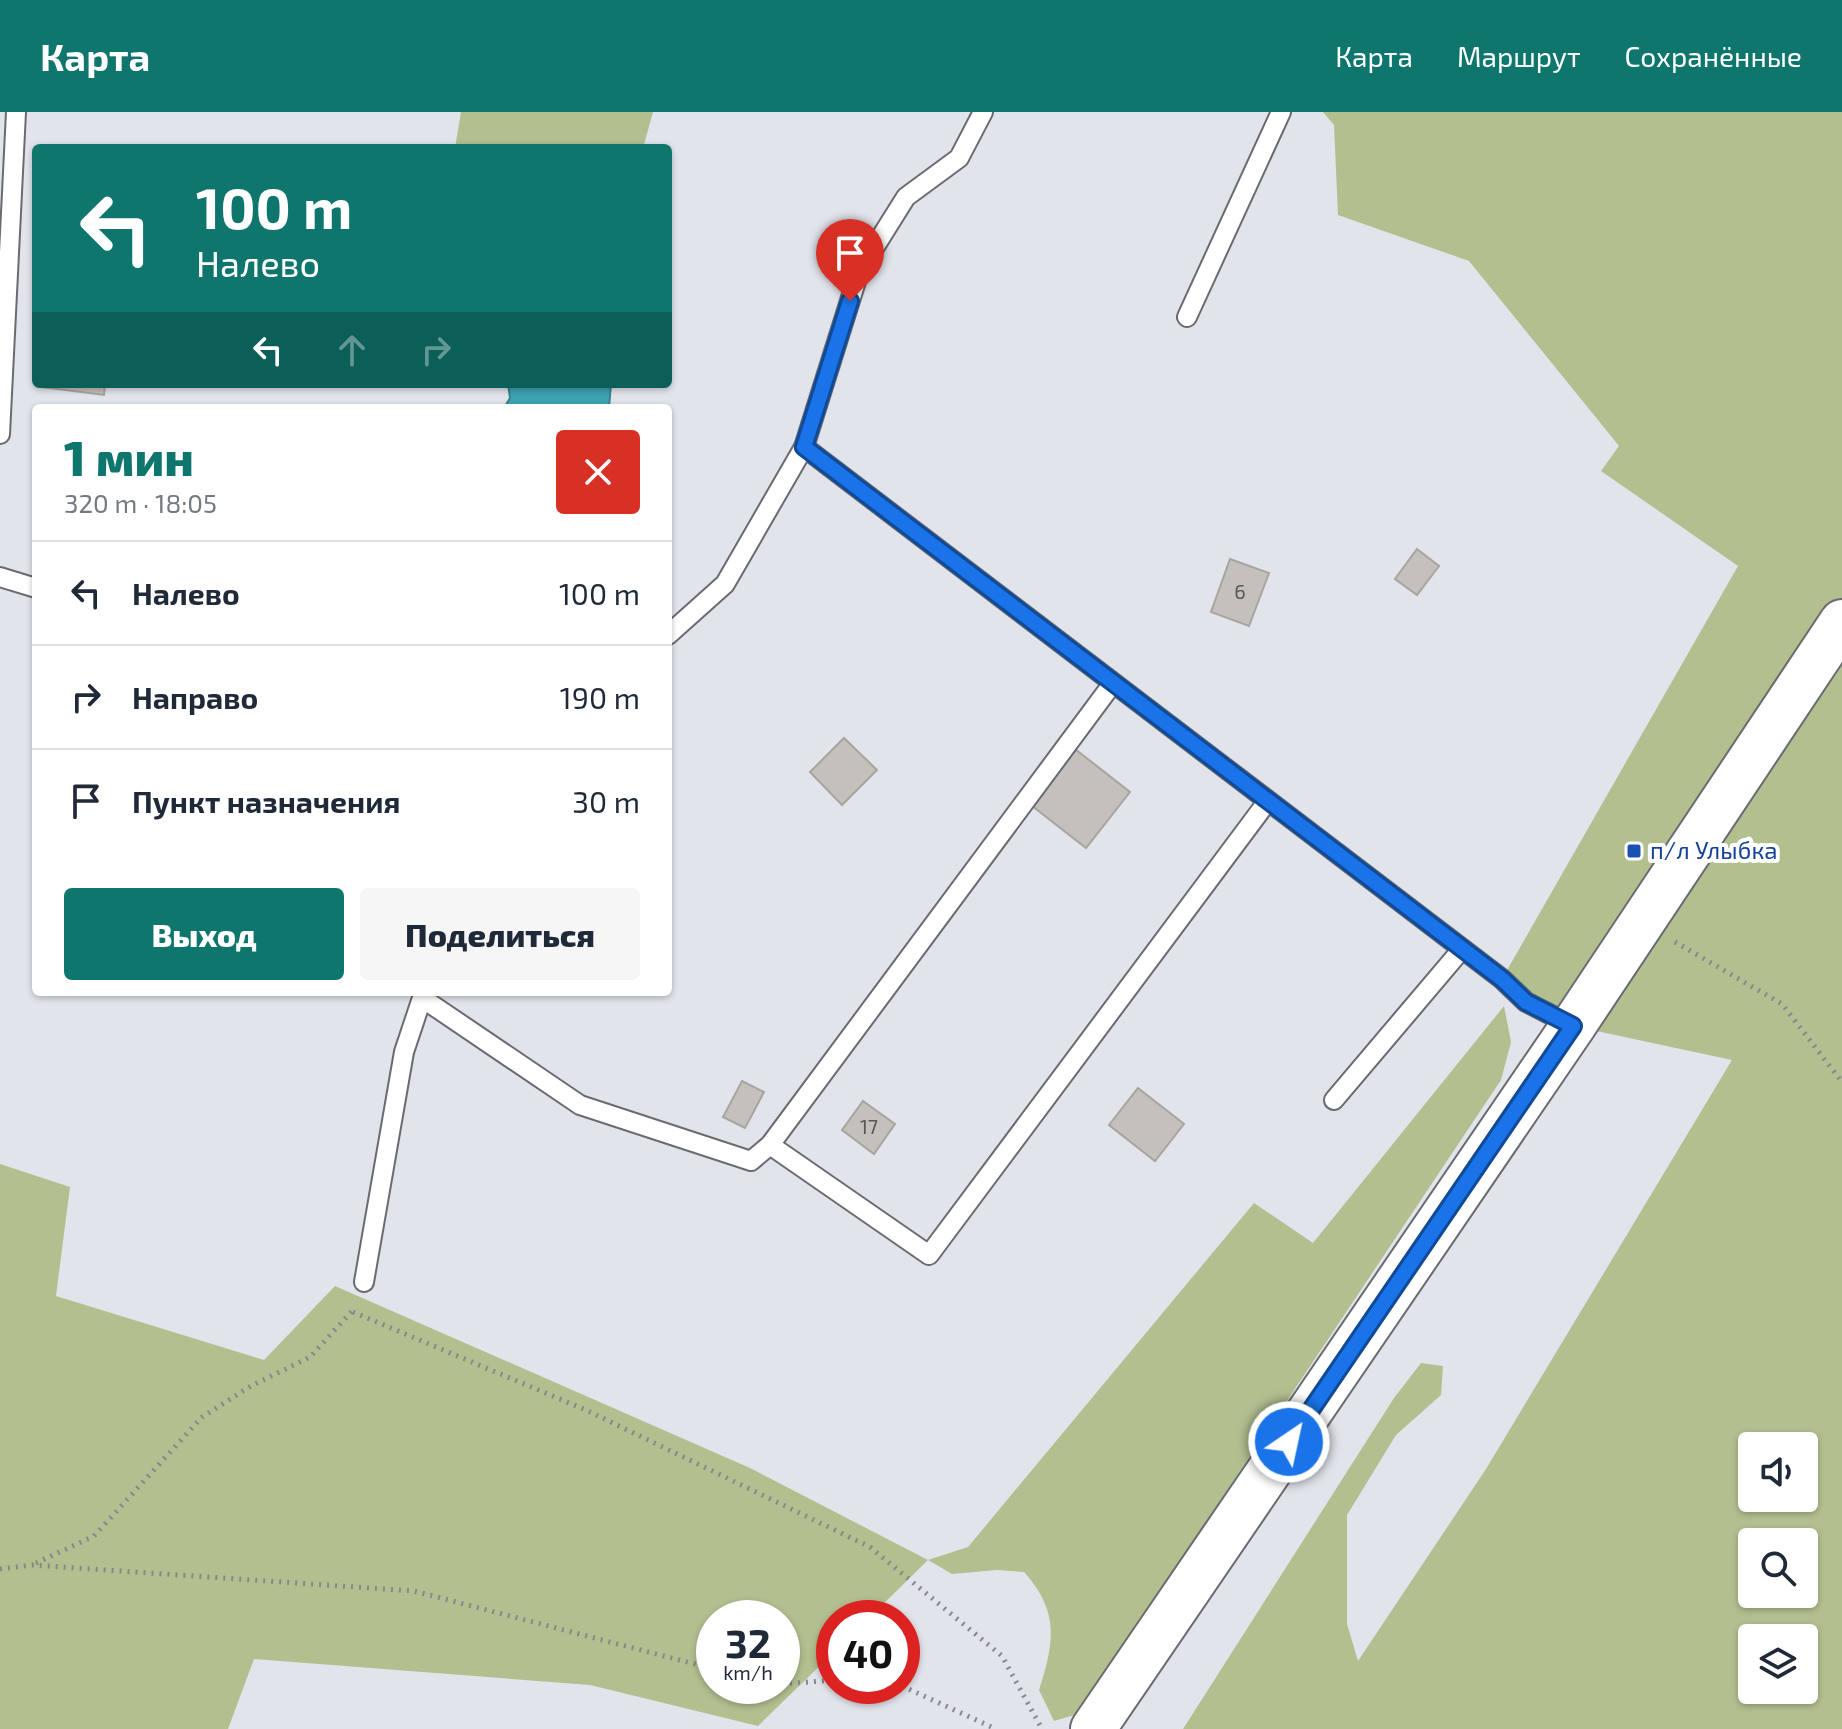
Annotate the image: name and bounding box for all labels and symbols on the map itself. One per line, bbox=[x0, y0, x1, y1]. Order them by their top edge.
pin bbox=[816, 219, 884, 301]
house number: 6 bbox=[1234, 579, 1246, 603]
place label: п/л Улыбка bbox=[1650, 835, 1778, 864]
marker: п/л Улыбка bbox=[1625, 842, 1643, 860]
house number: 17 bbox=[860, 1114, 878, 1138]
position arrow bbox=[1247, 1400, 1331, 1484]
speed limit sign: 40 bbox=[816, 1600, 920, 1704]

